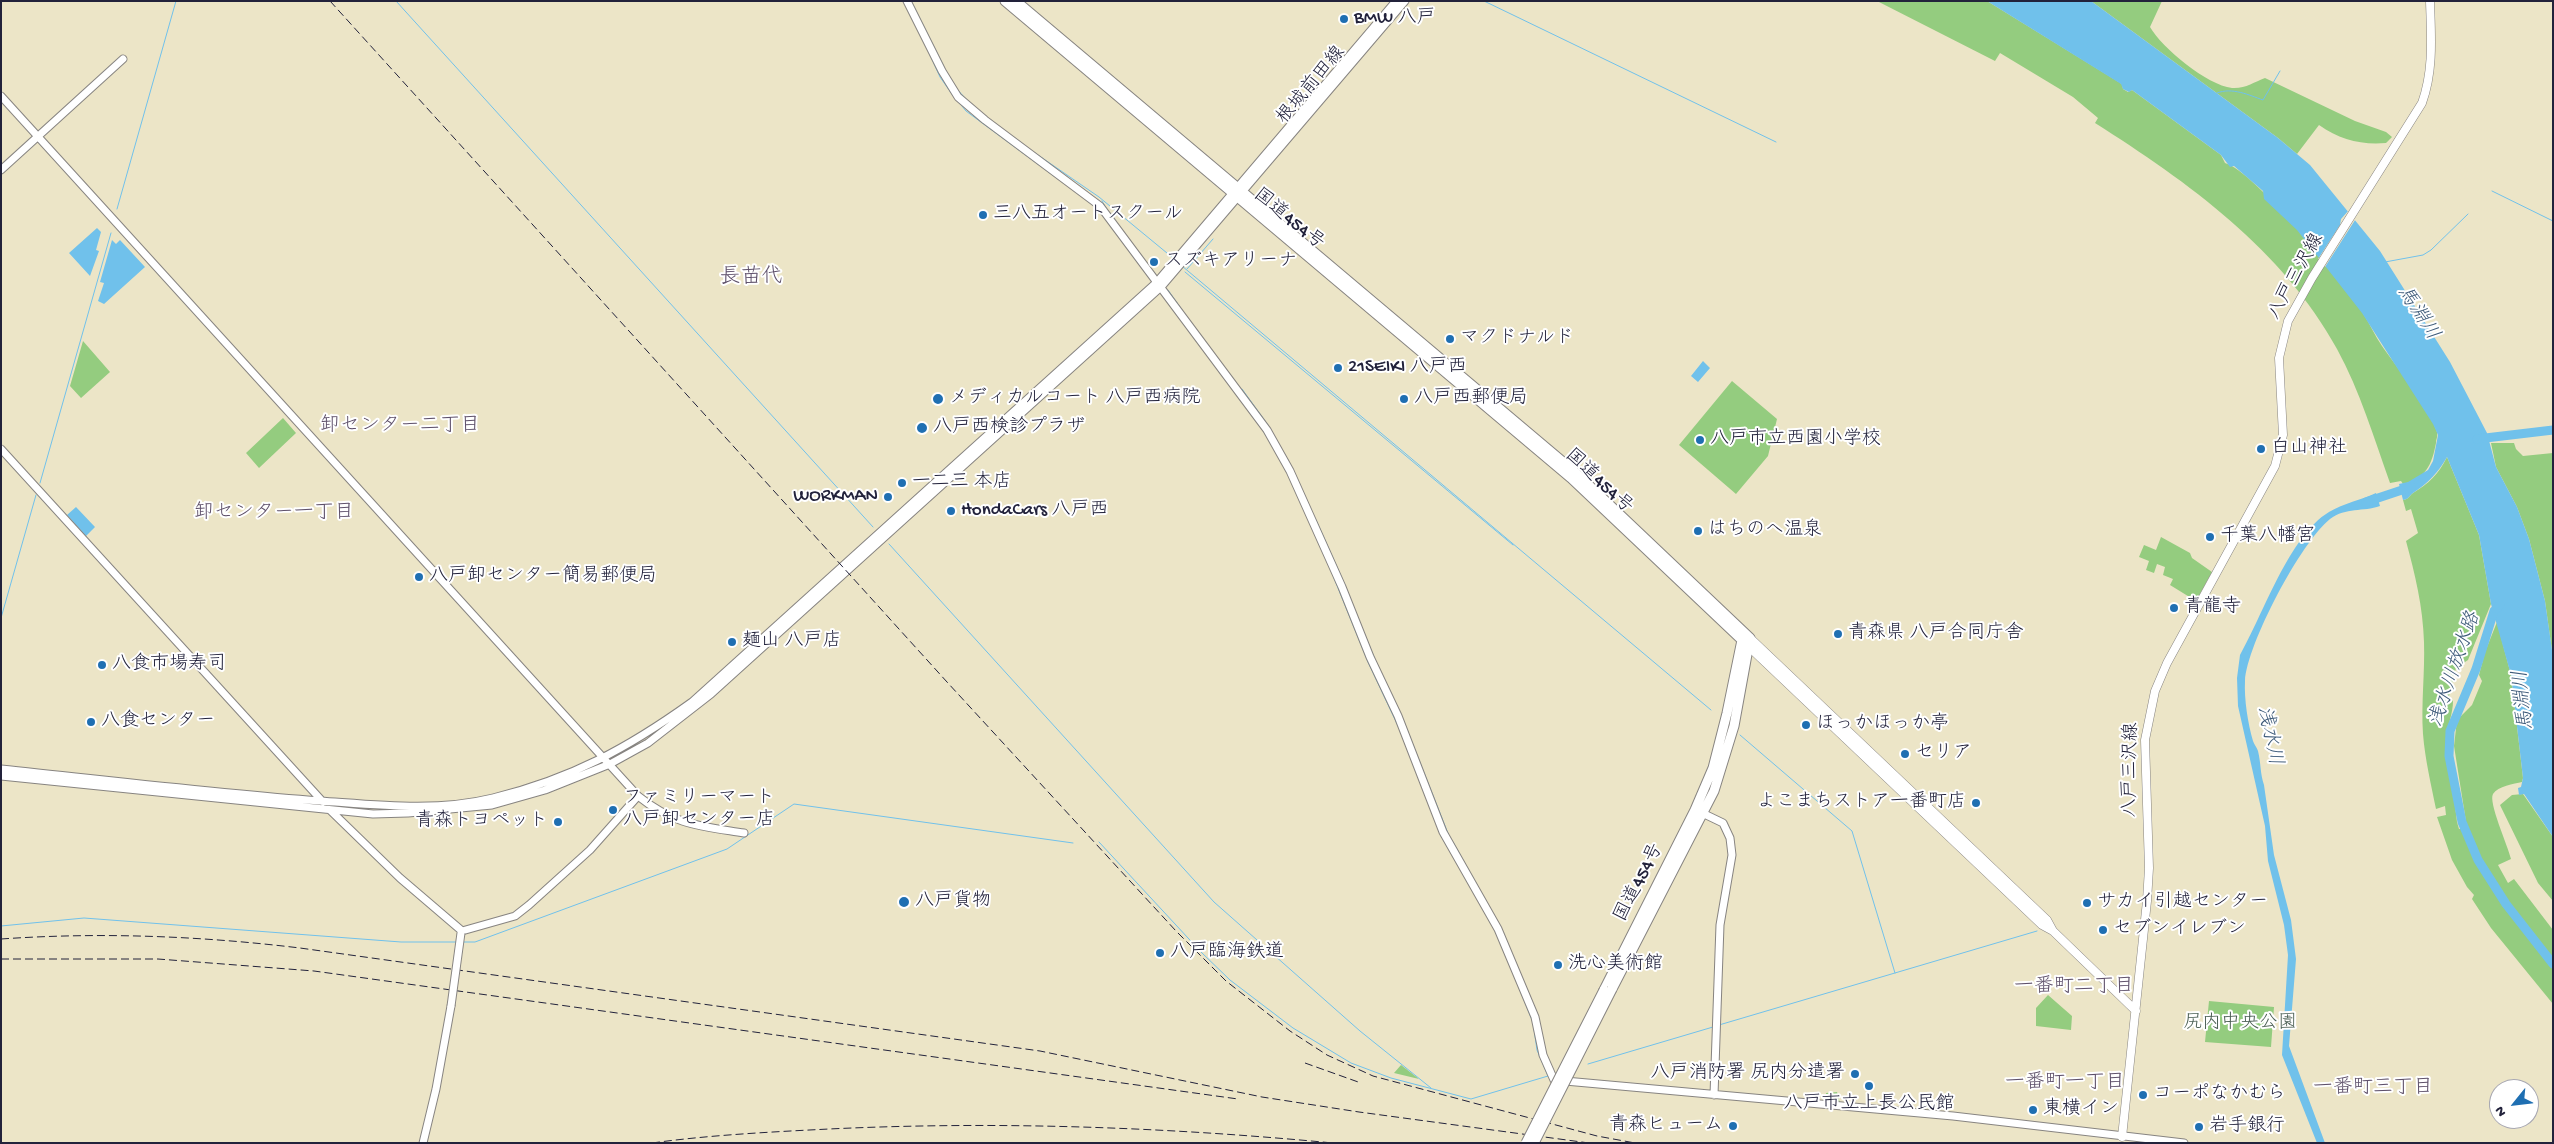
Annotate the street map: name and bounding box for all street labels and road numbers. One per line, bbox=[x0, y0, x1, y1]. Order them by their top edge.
street label: 根城前田線 bbox=[1273, 42, 1351, 130]
street label: 国道454号 bbox=[1248, 184, 1328, 256]
street label: 八戸三沢線 bbox=[2264, 230, 2330, 324]
street label: 国道454号 bbox=[1559, 445, 1637, 519]
street label: 八戸三沢線 bbox=[2120, 722, 2144, 818]
street label: 国道454号 bbox=[1611, 840, 1669, 926]

